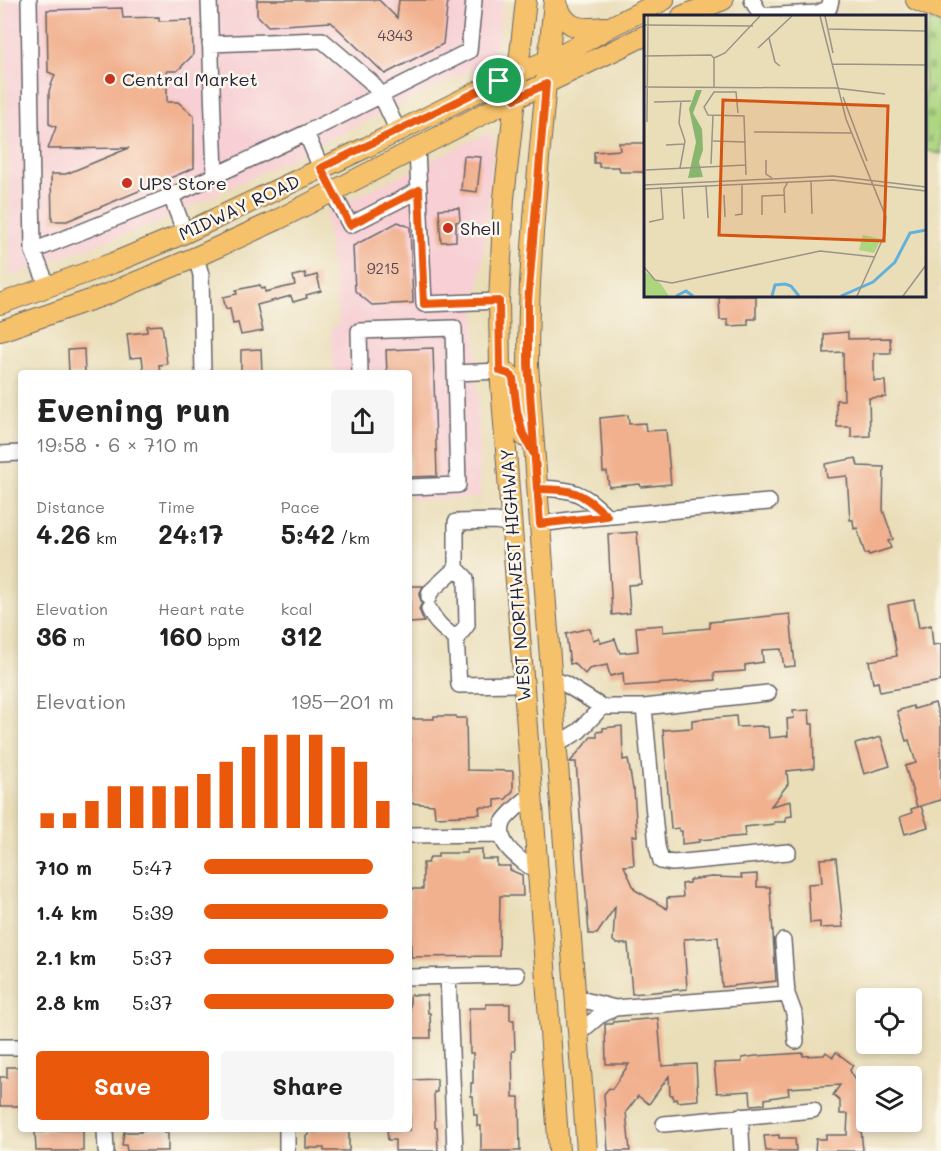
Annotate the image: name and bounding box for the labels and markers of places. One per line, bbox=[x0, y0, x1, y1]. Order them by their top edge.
pin bbox=[473, 55, 524, 106]
place label: Central Market bbox=[122, 67, 258, 91]
marker: Central Market bbox=[103, 72, 117, 86]
place label: UPS Store bbox=[139, 171, 227, 195]
marker: UPS Store bbox=[120, 176, 134, 190]
place label: Shell bbox=[460, 216, 500, 240]
marker: Shell bbox=[441, 221, 455, 235]

